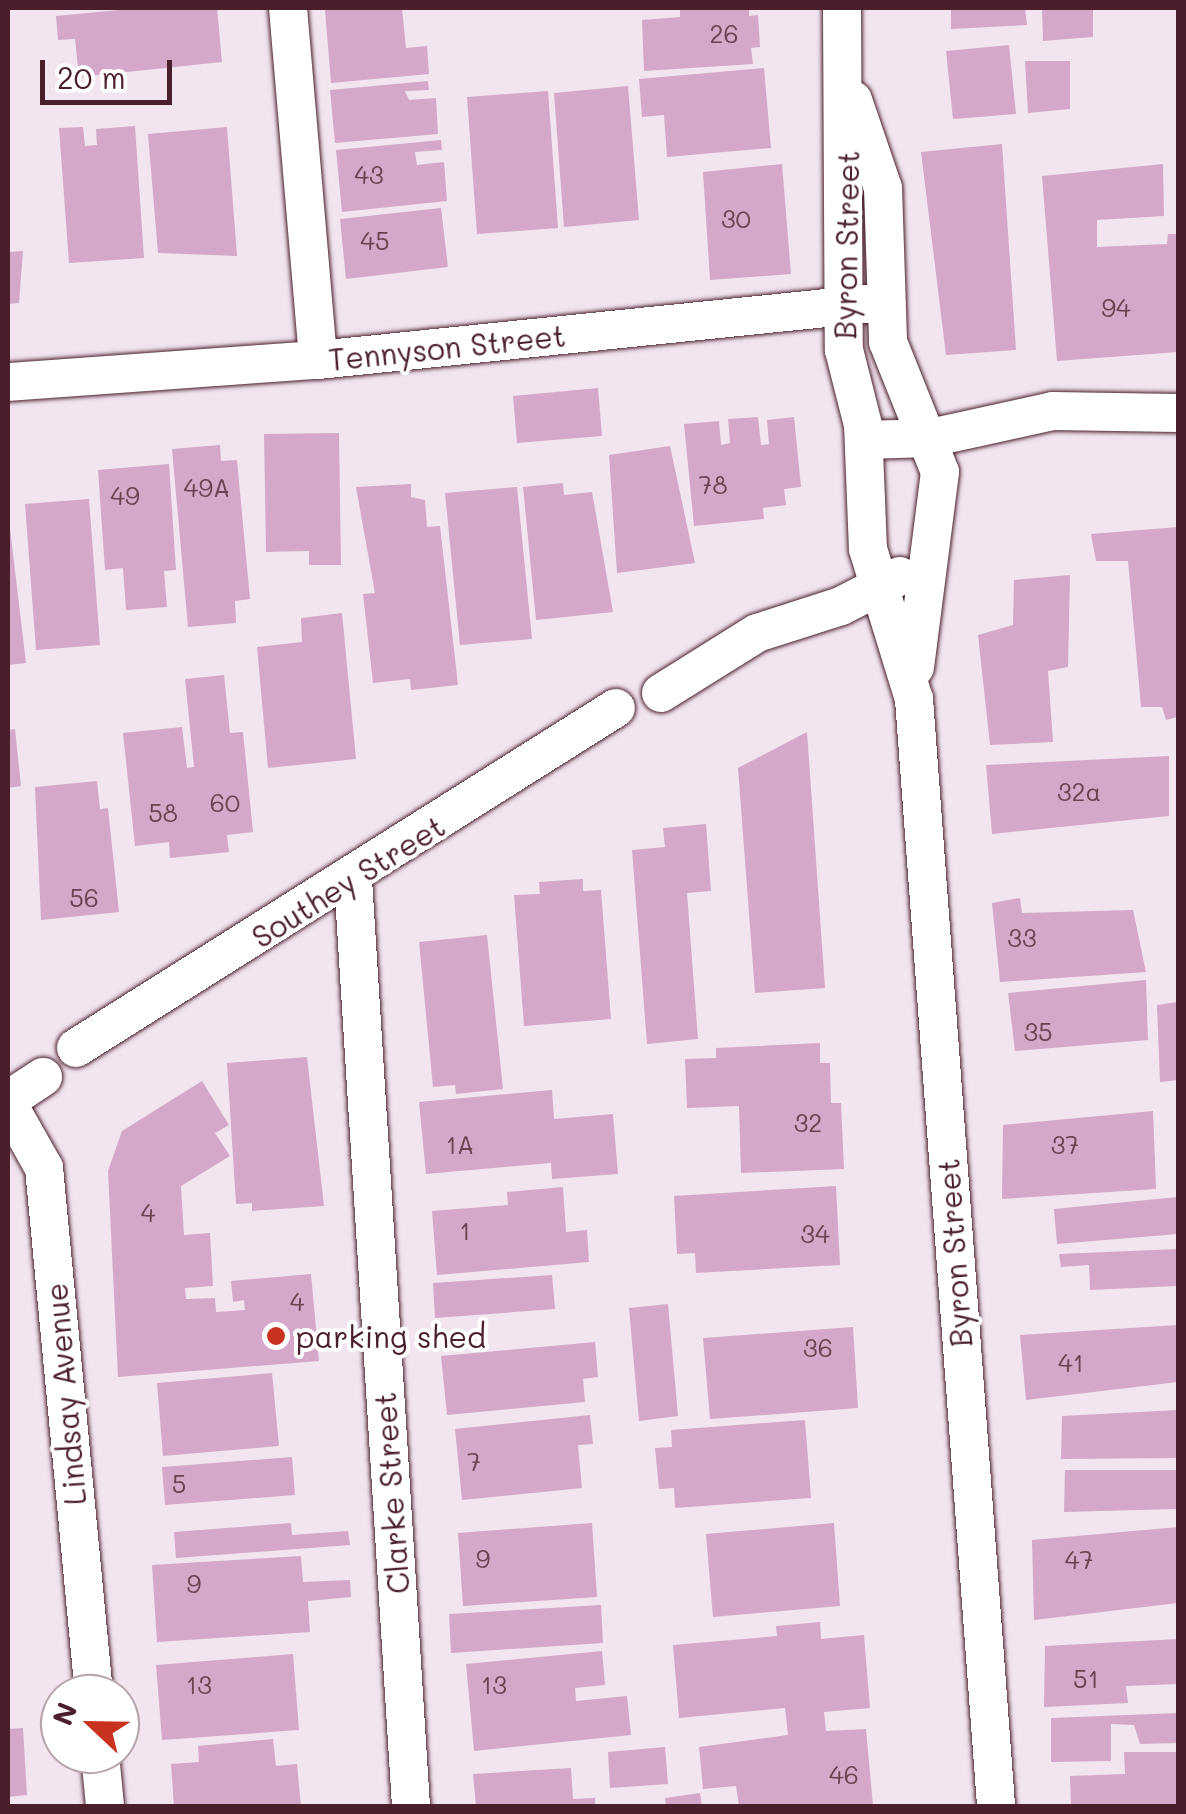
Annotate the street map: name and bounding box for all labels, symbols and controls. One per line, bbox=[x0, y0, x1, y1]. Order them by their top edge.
house number: 26 bbox=[709, 18, 739, 48]
scale bar bbox=[45, 40, 178, 102]
text: 20 m bbox=[57, 57, 126, 97]
street label: Byron Street bbox=[826, 150, 866, 340]
house number: 43 bbox=[354, 159, 384, 189]
house number: 30 bbox=[721, 203, 751, 233]
house number: 45 bbox=[360, 225, 390, 255]
house number: 94 bbox=[1101, 292, 1131, 322]
street label: Tennyson Street bbox=[327, 317, 567, 377]
house number: 78 bbox=[698, 469, 728, 499]
house number: 49A bbox=[184, 472, 230, 502]
house number: 49 bbox=[110, 480, 140, 510]
house number: 32a bbox=[1057, 776, 1101, 806]
house number: 60 bbox=[210, 787, 240, 817]
house number: 58 bbox=[148, 797, 178, 827]
street label: Southey Street bbox=[245, 807, 451, 955]
house number: 56 bbox=[69, 882, 99, 912]
house number: 33 bbox=[1007, 922, 1037, 952]
house number: 35 bbox=[1023, 1016, 1053, 1046]
house number: 32 bbox=[794, 1107, 822, 1137]
house number: 1A bbox=[446, 1129, 474, 1159]
house number: 37 bbox=[1051, 1129, 1079, 1159]
street label: Byron Street bbox=[929, 1158, 979, 1348]
house number: 4 bbox=[141, 1197, 155, 1227]
house number: 1 bbox=[459, 1215, 471, 1245]
house number: 34 bbox=[800, 1218, 830, 1248]
street label: Lindsay Avenue bbox=[37, 1281, 93, 1507]
house number: 4 bbox=[290, 1286, 304, 1316]
place label: parking shed bbox=[296, 1318, 486, 1354]
marker: parking shed bbox=[265, 1325, 287, 1347]
house number: 36 bbox=[803, 1332, 833, 1362]
house number: 41 bbox=[1058, 1347, 1084, 1377]
street label: Clarke Street bbox=[366, 1391, 416, 1595]
house number: 7 bbox=[467, 1446, 481, 1476]
house number: 5 bbox=[172, 1468, 186, 1498]
house number: 9 bbox=[476, 1543, 490, 1573]
house number: 47 bbox=[1065, 1544, 1093, 1574]
house number: 9 bbox=[187, 1568, 201, 1598]
house number: 51 bbox=[1073, 1663, 1099, 1693]
house number: 13 bbox=[186, 1669, 212, 1699]
house number: 13 bbox=[481, 1669, 507, 1699]
north arrow bbox=[40, 1674, 140, 1774]
text: N bbox=[43, 1697, 85, 1730]
house number: 46 bbox=[829, 1759, 859, 1789]

